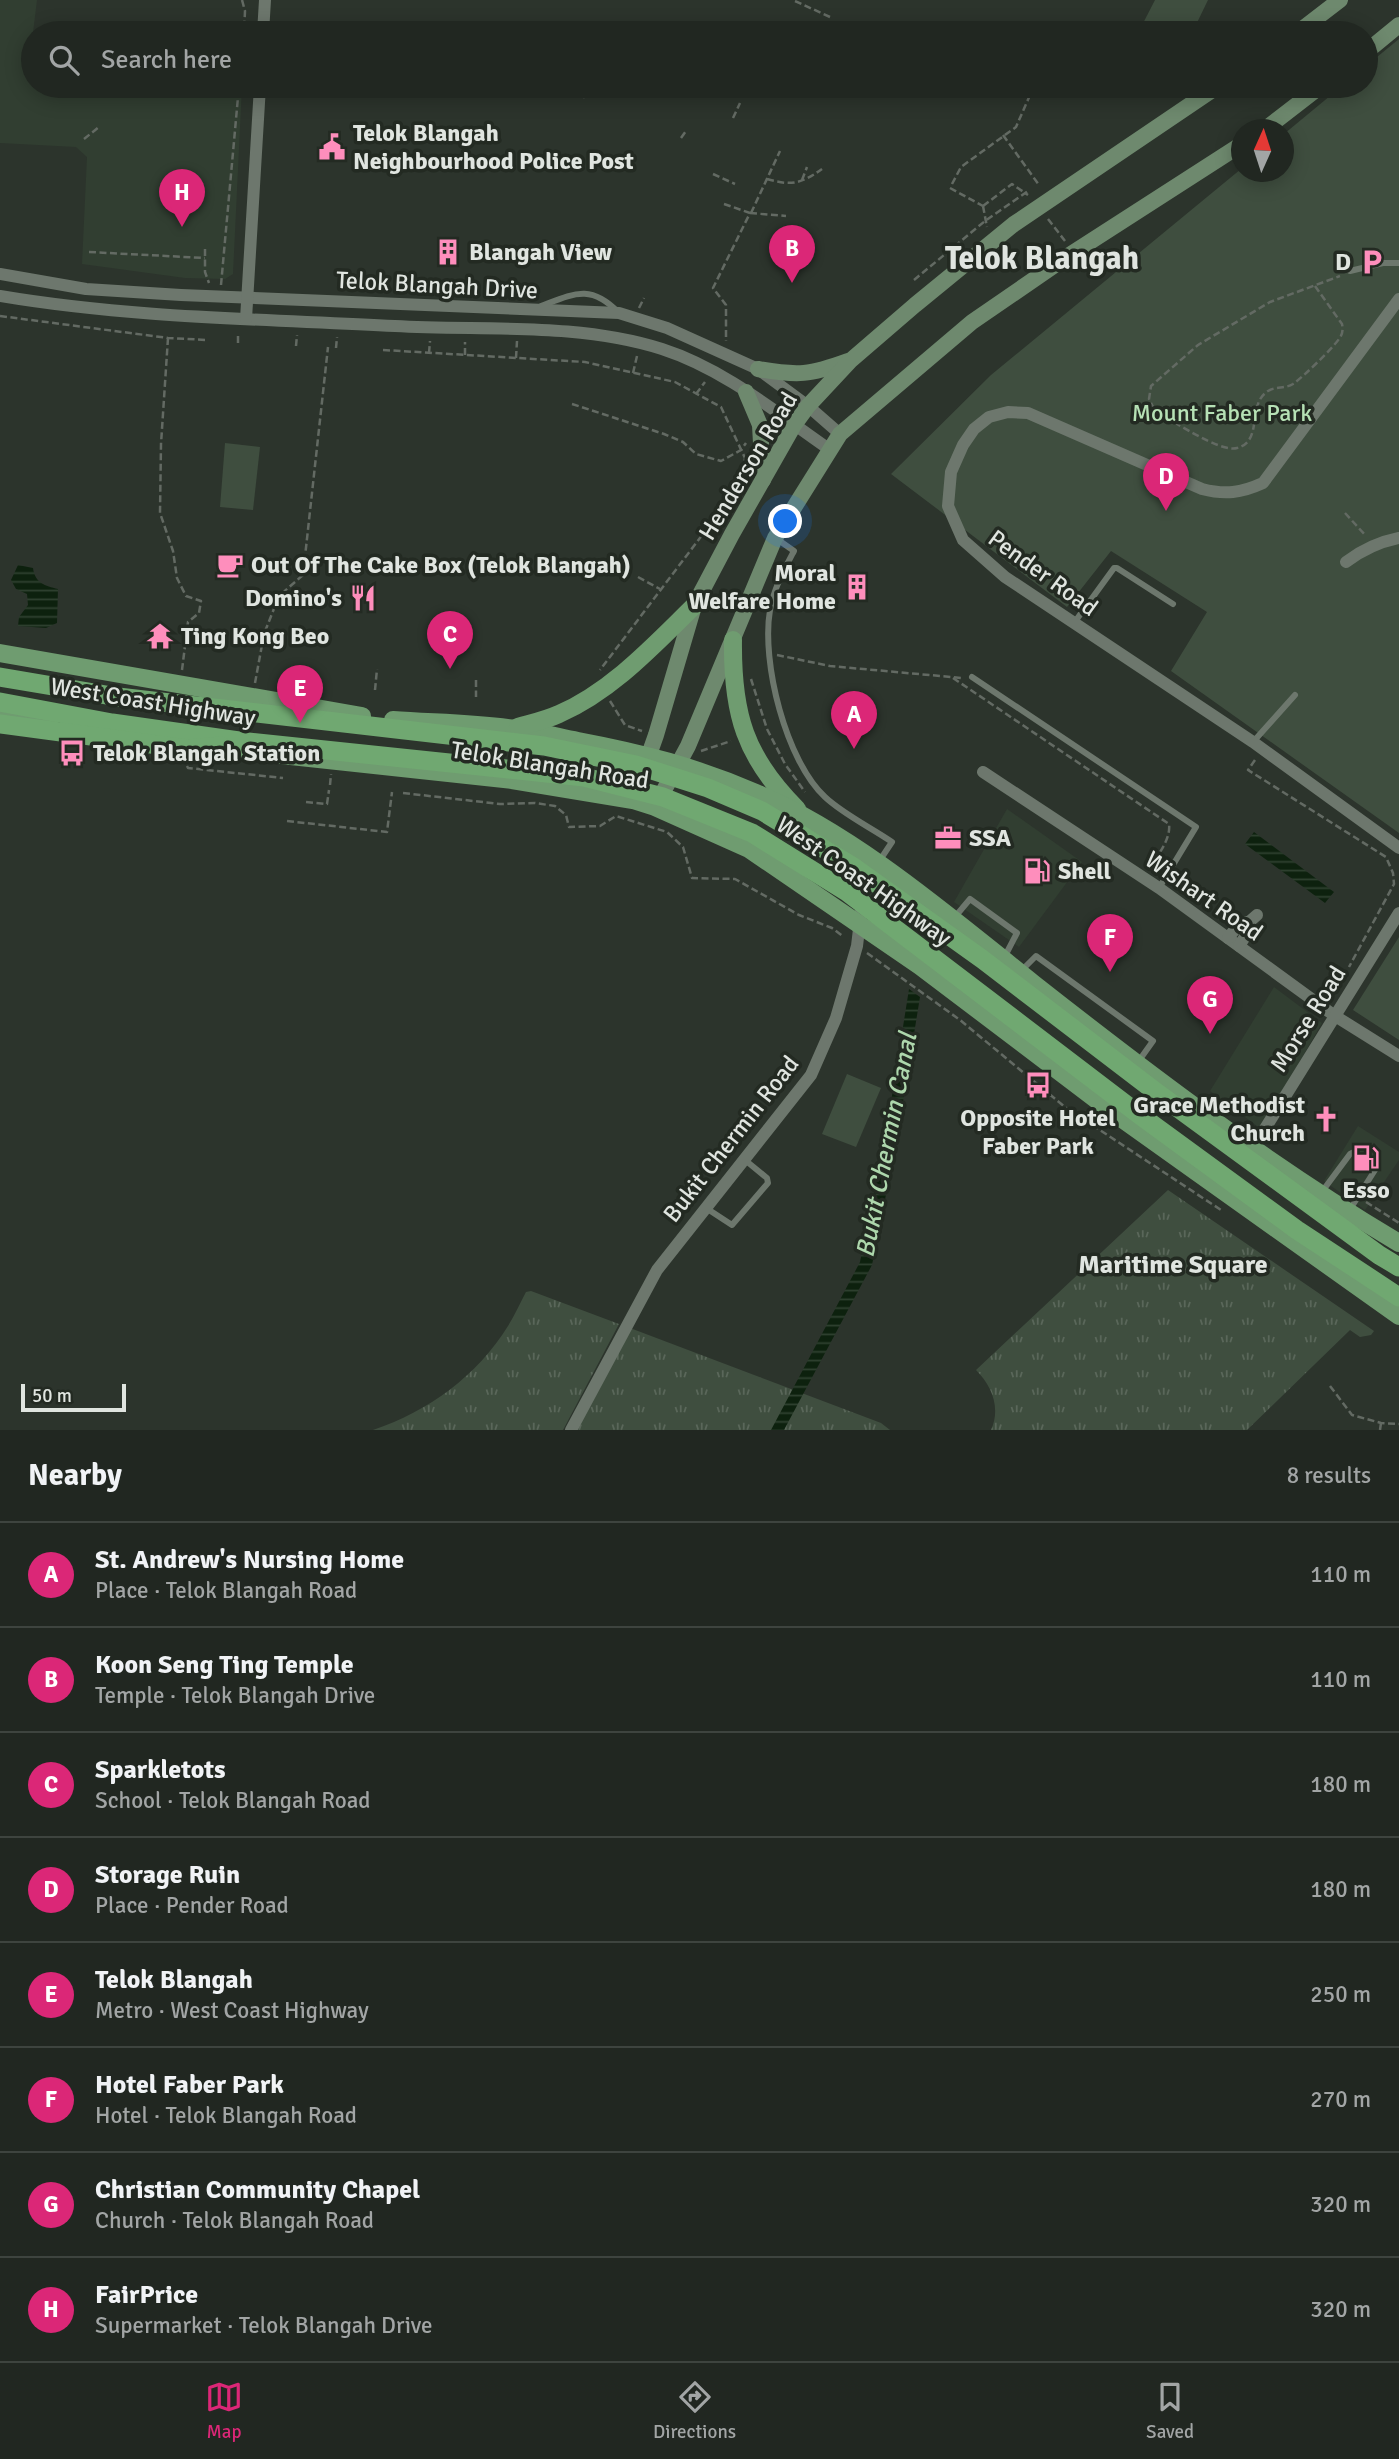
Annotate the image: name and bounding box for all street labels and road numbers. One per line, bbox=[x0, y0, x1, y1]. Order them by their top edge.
street label: Telok Blangah Drive bbox=[335, 265, 539, 305]
street label: Henderson Road bbox=[692, 386, 804, 546]
street label: Pender Road bbox=[982, 523, 1104, 623]
street label: West Coast Highway bbox=[48, 671, 258, 733]
street label: Telok Blangah Road bbox=[449, 735, 651, 795]
street label: West Coast Highway bbox=[771, 809, 957, 953]
street label: Wishart Road bbox=[1139, 844, 1269, 948]
street label: Morse Road bbox=[1264, 960, 1352, 1078]
street label: Bukit Chermin Road bbox=[657, 1050, 805, 1228]

